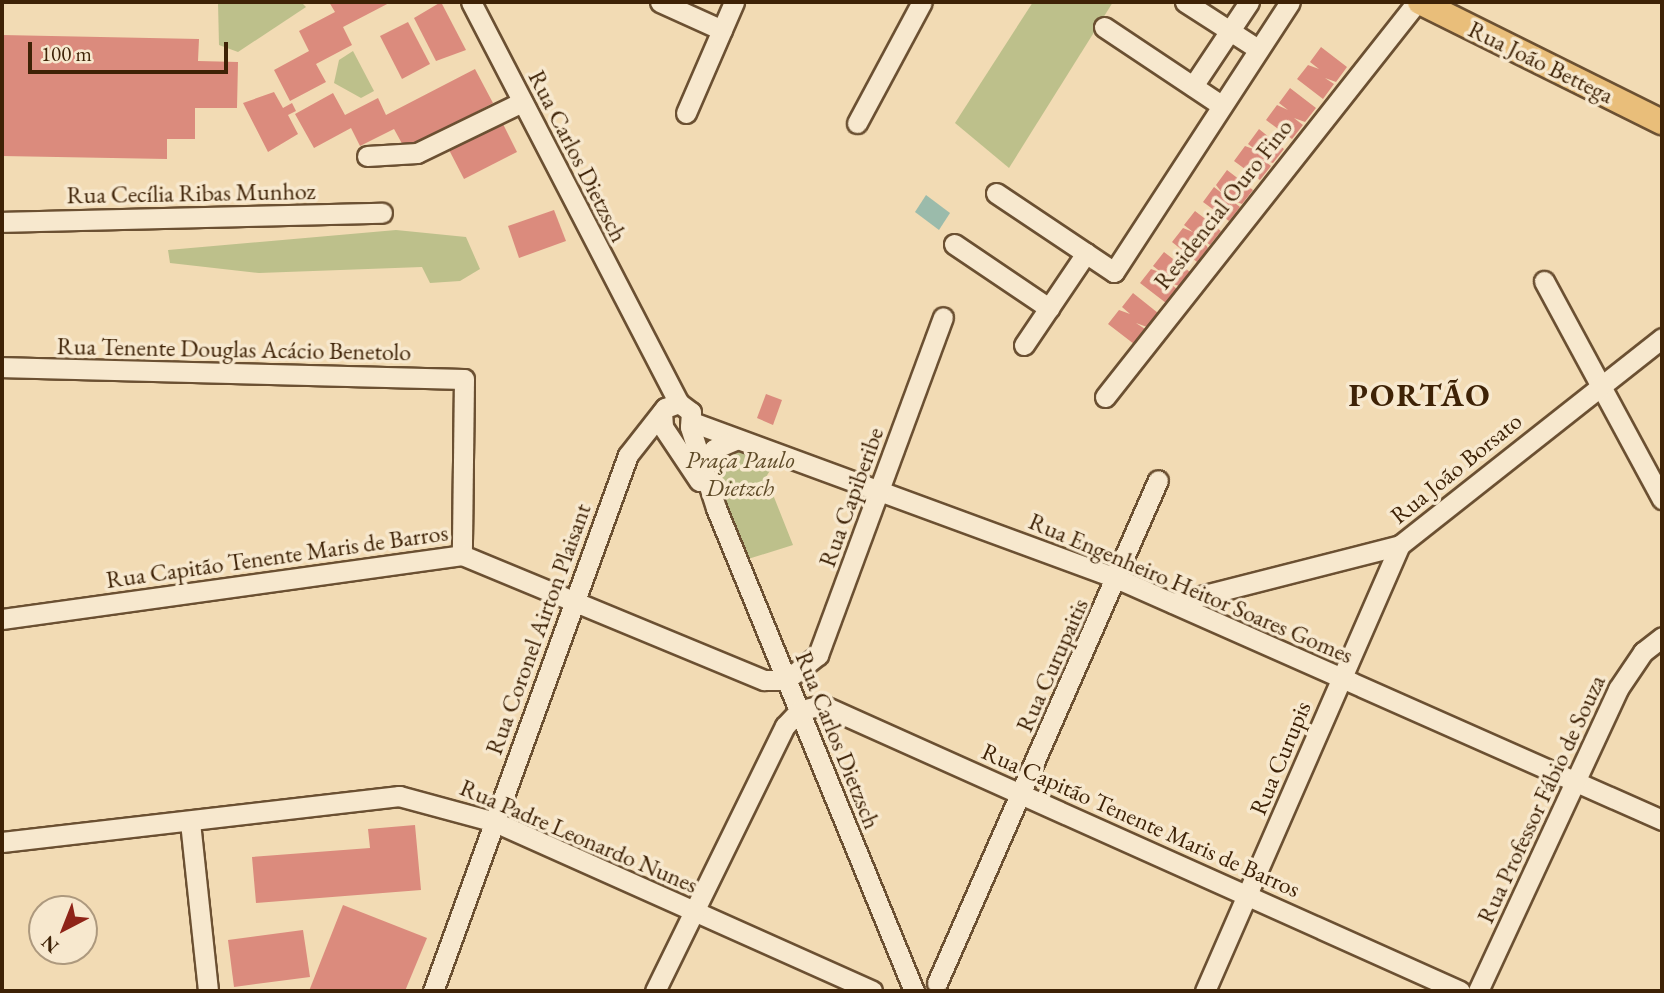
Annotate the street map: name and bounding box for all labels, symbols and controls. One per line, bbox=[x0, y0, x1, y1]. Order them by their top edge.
street label: Rua João Bettega bbox=[1464, 14, 1618, 110]
scale bar bbox=[32, 28, 231, 72]
text: 100 m bbox=[41, 40, 92, 67]
street label: Rua Carlos Dietzsch bbox=[522, 65, 634, 247]
street label: Residencial Ouro Fino bbox=[1147, 113, 1299, 295]
street label: Rua Cecília Ribas Munhoz bbox=[66, 176, 316, 210]
street label: Rua Tenente Douglas Acácio Benetolo bbox=[57, 332, 411, 366]
district label: PORTÃO bbox=[1349, 376, 1491, 414]
street label: Rua João Borsato bbox=[1385, 406, 1527, 530]
street label: Rua Capiberibe bbox=[812, 423, 890, 571]
park label: Praça Paulo Dietzch bbox=[685, 446, 795, 502]
street label: Rua Coronel Airton Plaisant bbox=[479, 500, 597, 758]
street label: Rua Engenheiro Heitor Soares Gomes bbox=[1025, 507, 1357, 669]
street label: Rua Capitão Tenente Maris de Barros bbox=[104, 518, 450, 594]
street label: Rua Curupaitis bbox=[1010, 594, 1094, 736]
street label: Rua Carlos Dietzsch bbox=[789, 647, 887, 833]
street label: Rua Professor Fábio de Souza bbox=[1471, 670, 1611, 928]
street label: Rua Curupis bbox=[1243, 697, 1317, 819]
street label: Rua Capitão Tenente Maris de Barros bbox=[978, 737, 1304, 903]
street label: Rua Padre Leonardo Nunes bbox=[456, 773, 702, 899]
north arrow bbox=[28, 895, 98, 965]
text: N bbox=[36, 930, 64, 959]

